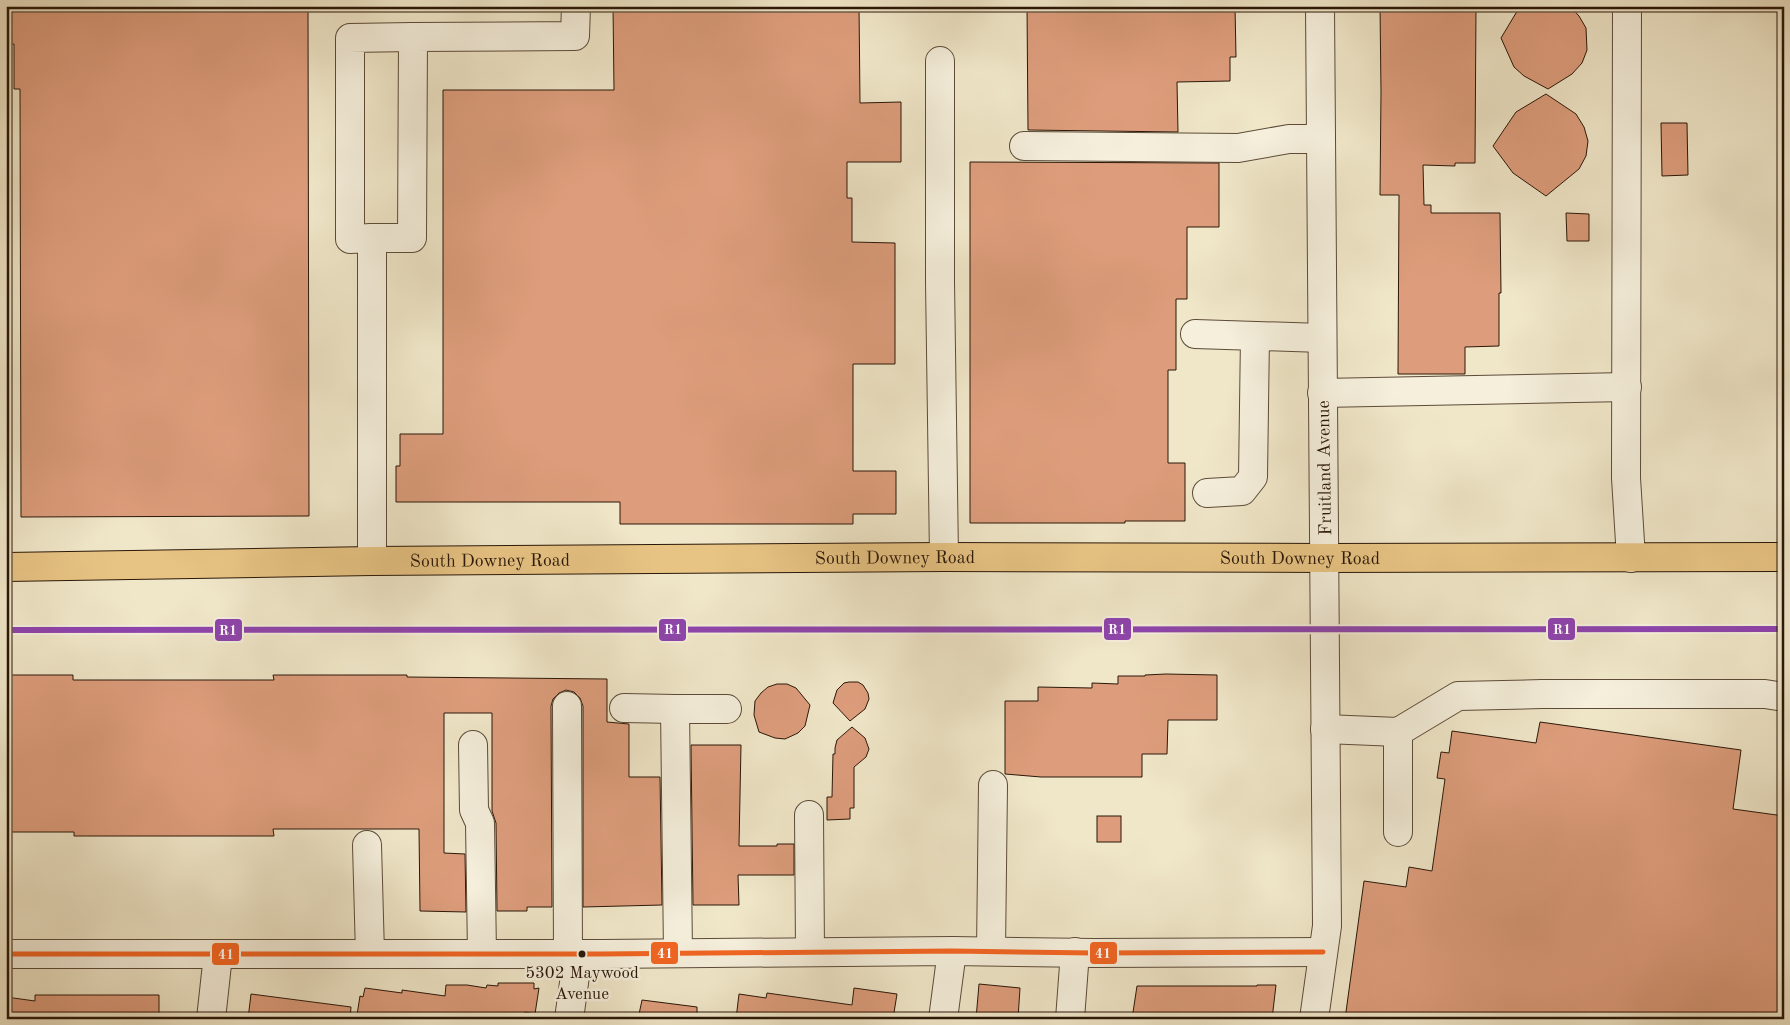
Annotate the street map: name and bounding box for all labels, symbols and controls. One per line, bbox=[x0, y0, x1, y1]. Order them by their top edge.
street label: Fruitland Avenue bbox=[1315, 400, 1335, 536]
street label: South Downey Road bbox=[815, 549, 975, 568]
street label: South Downey Road bbox=[1220, 550, 1380, 568]
street label: South Downey Road bbox=[410, 552, 570, 571]
line badge: R1 bbox=[1103, 617, 1132, 641]
line badge: R1 bbox=[1547, 617, 1576, 641]
line badge: R1 bbox=[214, 618, 243, 642]
line badge: R1 bbox=[658, 618, 687, 642]
text: R1 bbox=[664, 623, 682, 637]
text: R1 bbox=[1108, 623, 1126, 637]
text: R1 bbox=[1553, 623, 1571, 637]
text: R1 bbox=[219, 624, 237, 638]
line badge: 41 bbox=[650, 941, 679, 965]
line badge: 41 bbox=[1089, 941, 1118, 965]
line badge: 41 bbox=[211, 942, 240, 966]
text: 41 bbox=[657, 947, 673, 961]
text: 41 bbox=[1095, 947, 1111, 961]
text: 41 bbox=[218, 948, 234, 962]
marker: 5302 Maywood Avenue bbox=[577, 949, 587, 959]
place label: 5302 Maywood Avenue bbox=[525, 965, 639, 1003]

